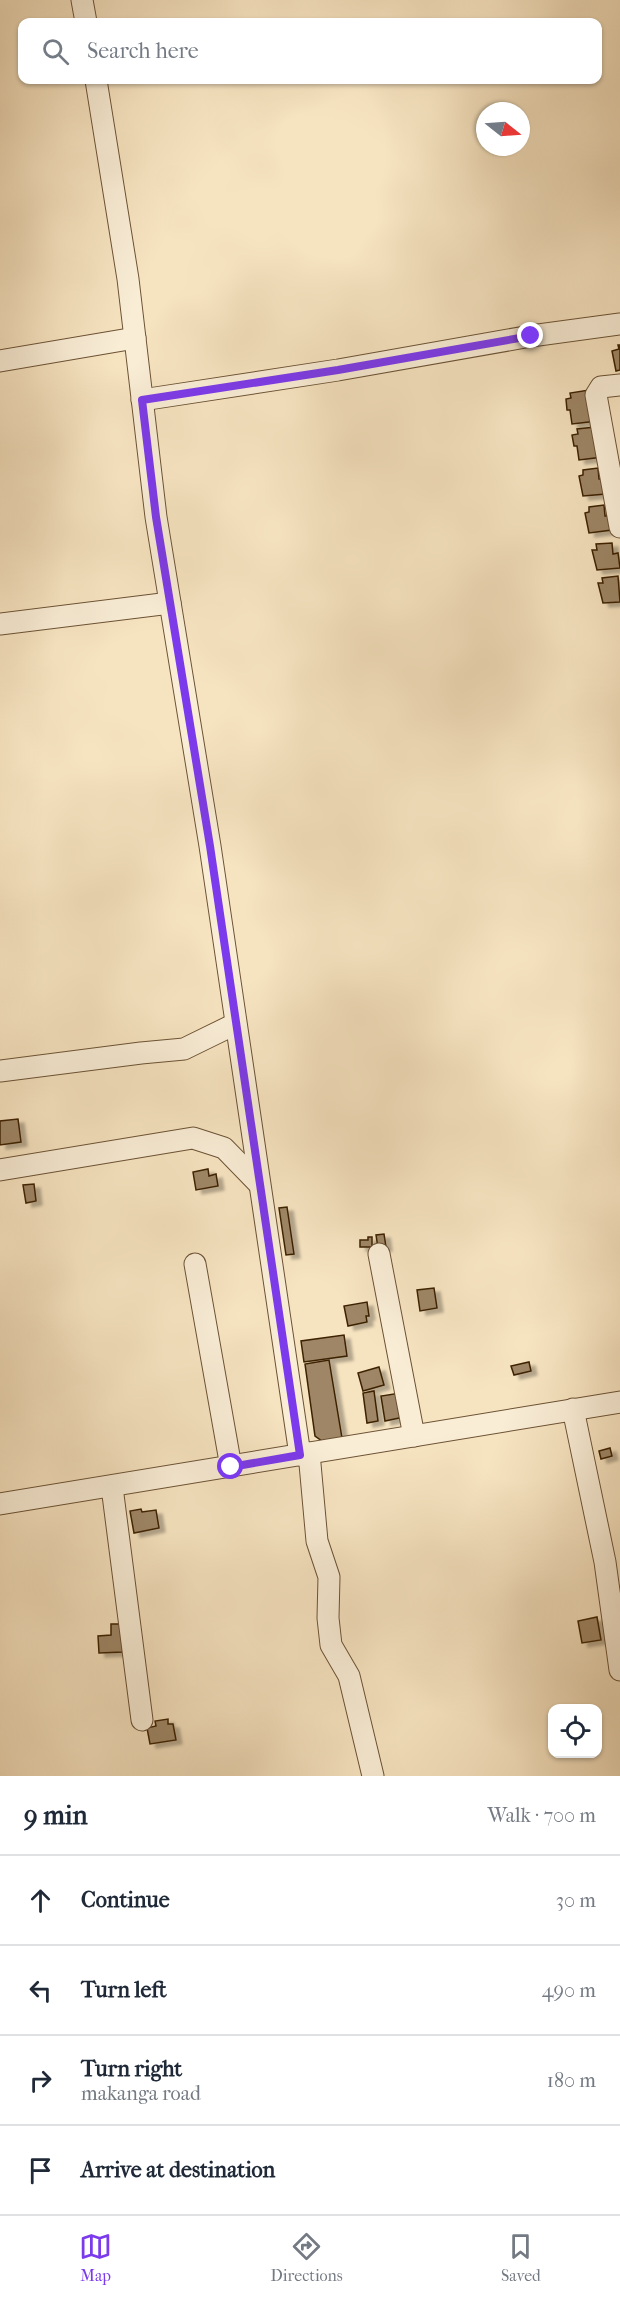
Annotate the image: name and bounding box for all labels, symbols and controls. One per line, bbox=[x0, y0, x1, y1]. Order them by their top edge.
search box bbox=[18, 18, 602, 84]
icon: search bbox=[39, 35, 72, 68]
text: Search here bbox=[87, 38, 199, 64]
north arrow bbox=[476, 102, 530, 156]
route end bbox=[517, 322, 543, 348]
route start bbox=[217, 1453, 243, 1479]
map controls bbox=[548, 1704, 602, 1758]
button: locate bbox=[548, 1704, 602, 1758]
text: 9 min bbox=[24, 1800, 88, 1831]
text: Walk · 700 m bbox=[487, 1804, 596, 1827]
icon: ahead bbox=[24, 1884, 57, 1917]
text: Continue bbox=[81, 1887, 170, 1913]
text: 30 m bbox=[556, 1889, 596, 1912]
icon: left bbox=[24, 1974, 57, 2007]
text: Turn left bbox=[81, 1977, 167, 2003]
text: 490 m bbox=[542, 1979, 596, 2002]
text: Turn right bbox=[81, 2056, 182, 2082]
icon: right bbox=[24, 2064, 57, 2097]
text: 180 m bbox=[547, 2069, 596, 2092]
text: makanga road bbox=[81, 2082, 201, 2105]
icon: arrive bbox=[24, 2154, 57, 2187]
text: Arrive at destination bbox=[81, 2157, 275, 2183]
tab: Map bbox=[79, 2230, 112, 2285]
tab: Directions bbox=[271, 2230, 343, 2285]
tab: Saved bbox=[501, 2230, 541, 2285]

